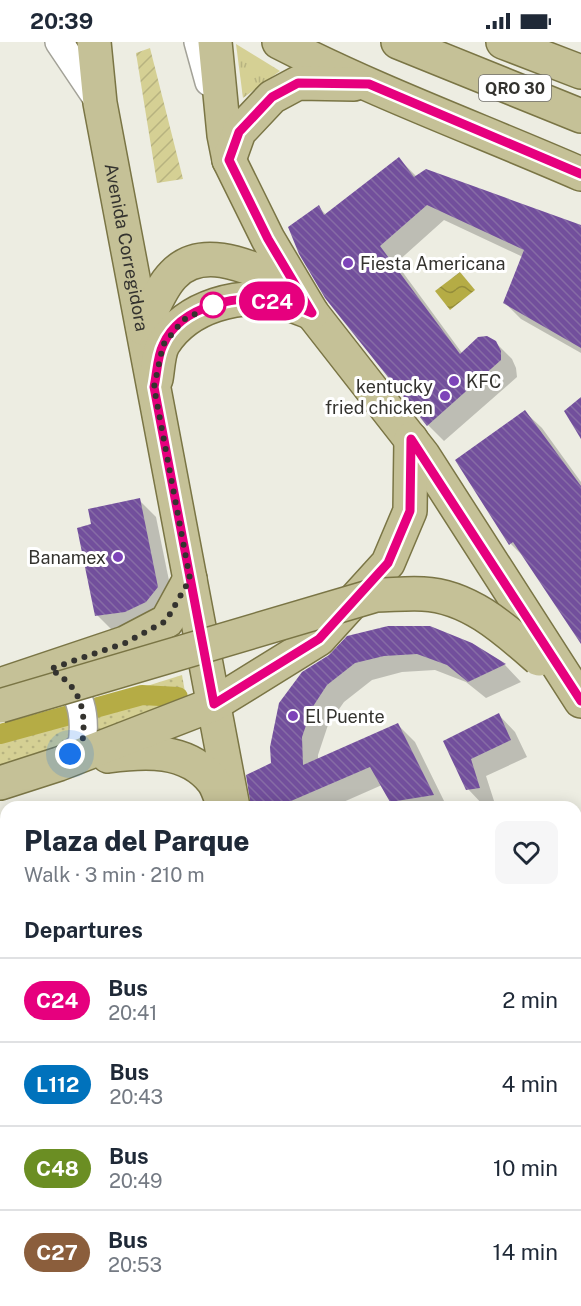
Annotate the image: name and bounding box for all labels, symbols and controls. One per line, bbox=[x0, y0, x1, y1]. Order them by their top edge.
text: 20:39 bbox=[30, 8, 93, 34]
road number: QRO 30 bbox=[479, 75, 551, 101]
street label: Avenida Corregidora bbox=[101, 161, 153, 333]
place label: Fiesta Americana bbox=[360, 253, 505, 274]
marker: Fiesta Americana bbox=[341, 256, 355, 270]
line badge: C24 bbox=[238, 282, 306, 320]
text: C24 bbox=[251, 289, 293, 314]
unlabelled marker bbox=[200, 292, 226, 318]
place label: KFC bbox=[466, 371, 501, 392]
marker: KFC bbox=[447, 374, 461, 388]
place label: kentucky fried chicken bbox=[325, 376, 433, 418]
marker: kentucky fried chicken bbox=[438, 389, 452, 403]
place label: Banamex bbox=[28, 547, 106, 568]
marker: Banamex bbox=[111, 550, 125, 564]
place label: El Puente bbox=[305, 706, 385, 727]
marker: El Puente bbox=[286, 709, 300, 723]
your location bbox=[55, 739, 85, 769]
button: heart bbox=[495, 821, 558, 884]
text: Plaza del Parque bbox=[24, 824, 250, 857]
text: Walk · 3 min · 210 m bbox=[24, 863, 205, 887]
text: Departures bbox=[24, 917, 143, 943]
text: Bus bbox=[108, 975, 148, 1001]
text: 2 min bbox=[502, 987, 558, 1013]
text: C24 bbox=[36, 988, 78, 1013]
text: 20:41 bbox=[108, 1001, 157, 1025]
text: Bus bbox=[109, 1059, 149, 1085]
text: 4 min bbox=[502, 1071, 558, 1097]
text: L112 bbox=[36, 1072, 79, 1097]
text: 20:43 bbox=[109, 1085, 163, 1109]
text: Bus bbox=[109, 1143, 149, 1169]
text: 10 min bbox=[493, 1155, 558, 1181]
text: C48 bbox=[36, 1156, 79, 1181]
text: 20:49 bbox=[109, 1169, 163, 1193]
text: Bus bbox=[108, 1227, 148, 1253]
text: 14 min bbox=[493, 1239, 558, 1265]
text: C27 bbox=[36, 1240, 78, 1265]
text: 20:53 bbox=[108, 1253, 162, 1277]

